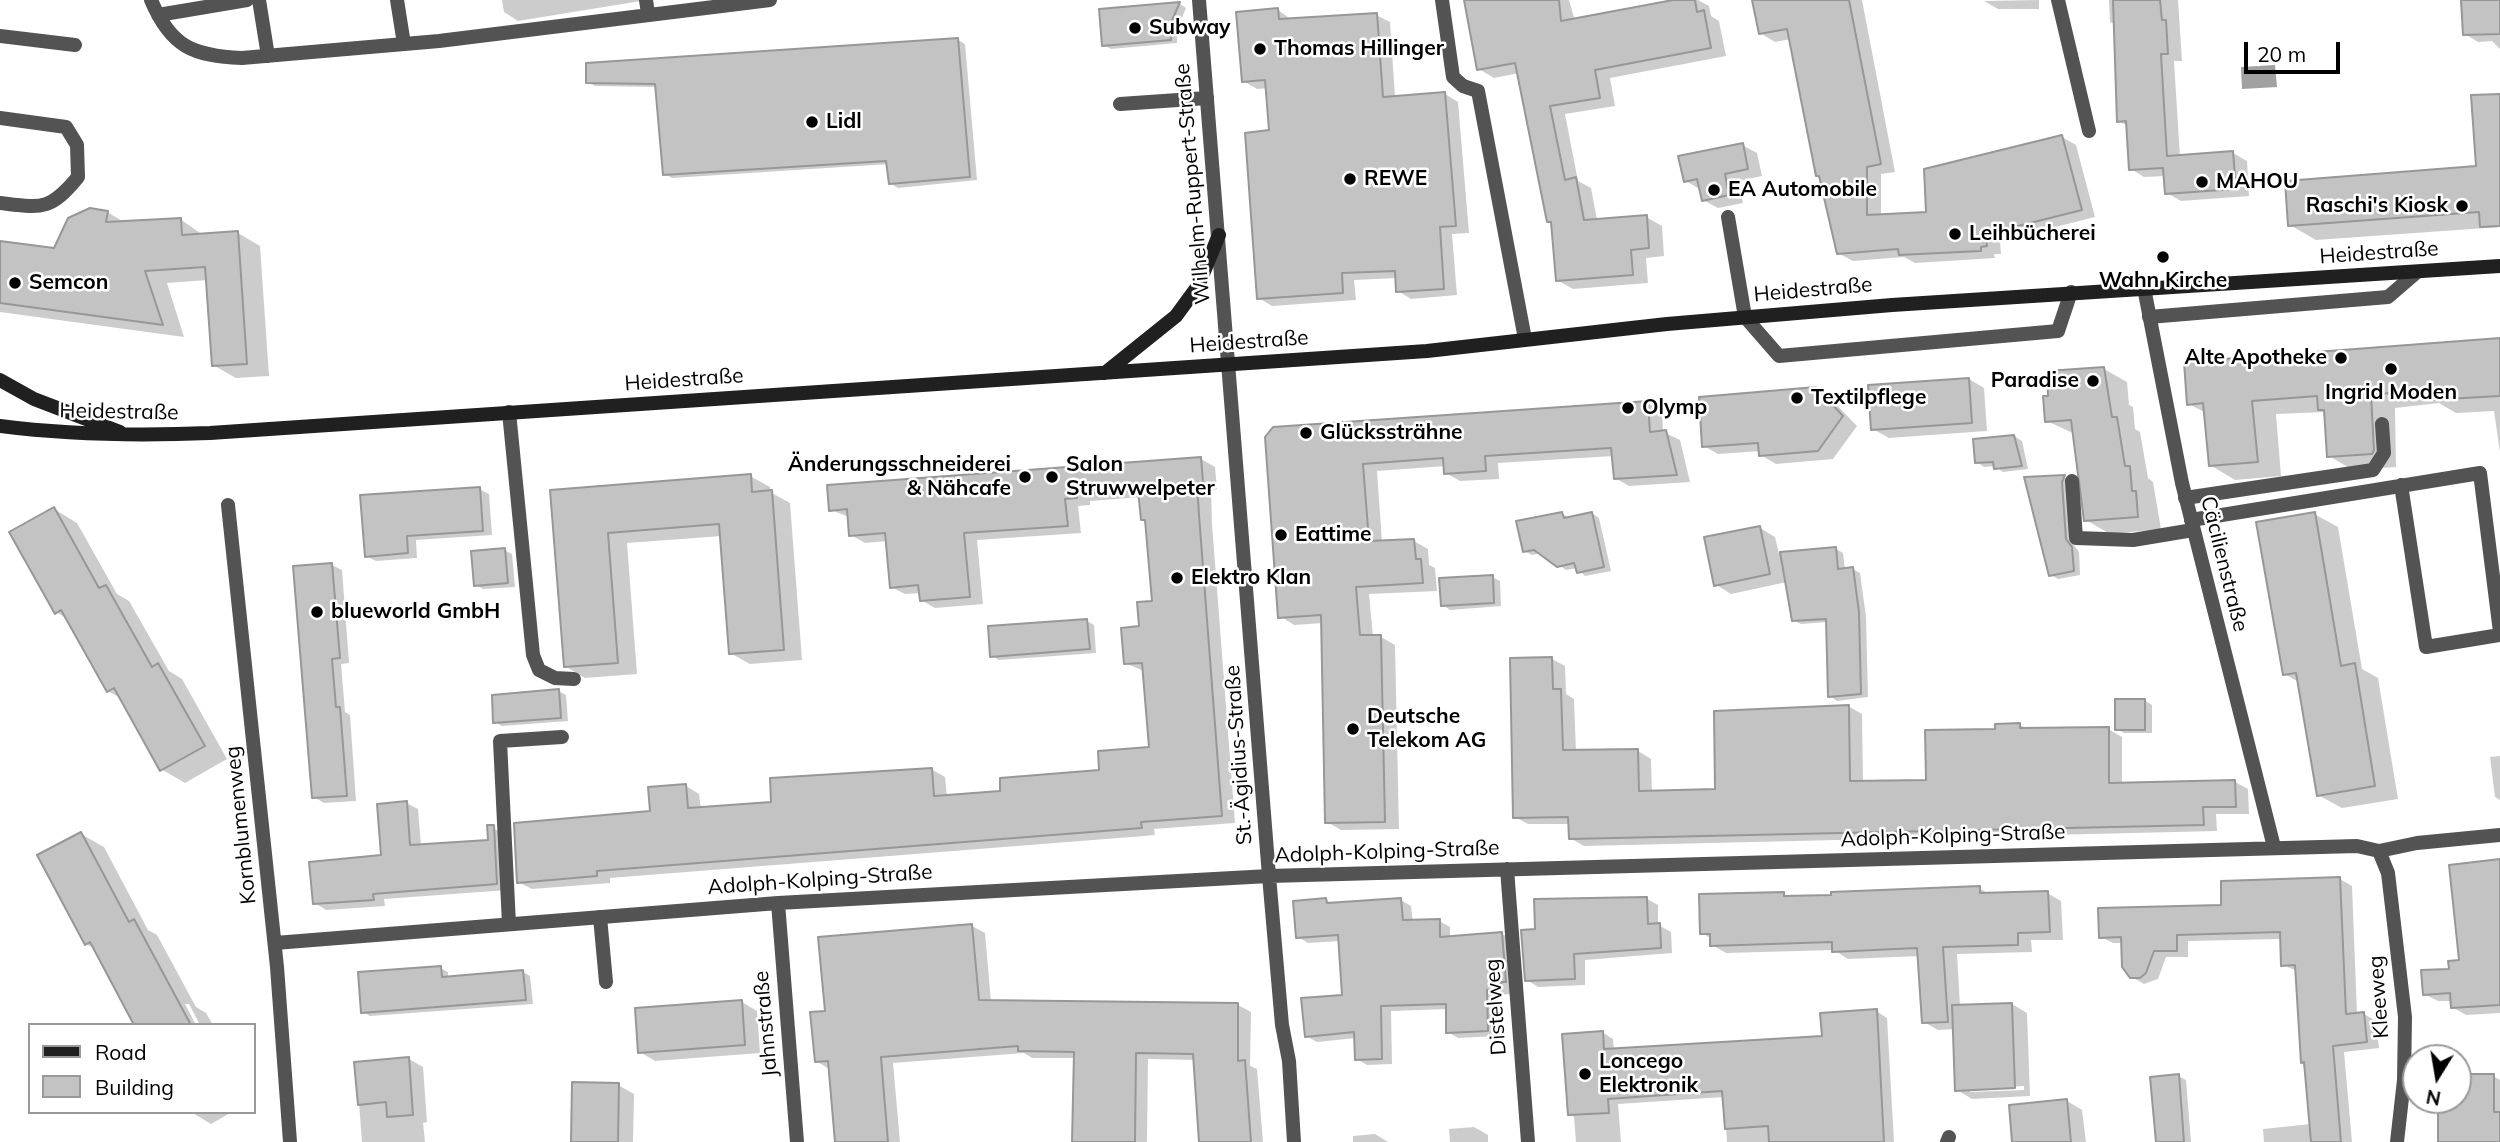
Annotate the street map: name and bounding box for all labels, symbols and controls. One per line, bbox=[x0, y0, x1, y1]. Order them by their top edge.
place label: Subway bbox=[1149, 15, 1231, 41]
marker: Subway bbox=[1127, 20, 1143, 36]
scale bar bbox=[2248, 28, 2344, 72]
place label: Thomas Hillinger bbox=[1274, 36, 1444, 62]
marker: Thomas Hillinger bbox=[1252, 41, 1268, 57]
text: 20 m bbox=[2257, 41, 2306, 67]
street label: Wilhelm-Ruppert-Straße bbox=[1170, 62, 1216, 306]
place label: Lidl bbox=[826, 109, 862, 135]
marker: Lidl bbox=[804, 114, 820, 130]
place label: REWE bbox=[1364, 166, 1427, 192]
place label: MAHOU bbox=[2216, 169, 2298, 195]
marker: REWE bbox=[1342, 171, 1358, 187]
marker: MAHOU bbox=[2194, 174, 2210, 190]
place label: EA Automobile bbox=[1728, 177, 1877, 203]
marker: EA Automobile bbox=[1706, 182, 1722, 198]
place label: Raschi's Kiosk bbox=[2306, 193, 2448, 219]
marker: Raschi's Kiosk bbox=[2454, 198, 2470, 214]
place label: Leihbücherei bbox=[1969, 221, 2096, 247]
marker: Leihbücherei bbox=[1947, 226, 1963, 242]
street label: Heidestraße bbox=[2319, 236, 2439, 270]
marker: Wahn Kirche bbox=[2155, 249, 2171, 265]
place label: Wahn Kirche bbox=[2099, 268, 2227, 294]
place label: Semcon bbox=[29, 270, 108, 296]
street label: Heidestraße bbox=[1753, 272, 1873, 308]
marker: Semcon bbox=[7, 275, 23, 291]
street label: Heidestraße bbox=[1189, 325, 1309, 359]
place label: Alte Apotheke bbox=[2185, 345, 2327, 371]
marker: Alte Apotheke bbox=[2333, 350, 2349, 366]
marker: Ingrid Moden bbox=[2383, 361, 2399, 377]
street label: Heidestraße bbox=[624, 363, 744, 397]
place label: Paradise bbox=[1991, 368, 2079, 394]
marker: Paradise bbox=[2085, 373, 2101, 389]
place label: Ingrid Moden bbox=[2325, 380, 2457, 406]
place label: Textilpflege bbox=[1811, 385, 1926, 411]
marker: Textilpflege bbox=[1789, 390, 1805, 406]
place label: Olymp bbox=[1642, 395, 1707, 421]
street label: Heidestraße bbox=[59, 398, 179, 426]
marker: Olymp bbox=[1620, 400, 1636, 416]
place label: Glückssträhne bbox=[1320, 420, 1463, 446]
marker: Glückssträhne bbox=[1298, 425, 1314, 441]
place label: Änderungsschneiderei & Nähcafe bbox=[788, 452, 1011, 502]
place label: Salon Struwwelpeter bbox=[1066, 452, 1215, 502]
marker: Änderungsschneiderei & Nähcafe bbox=[1017, 469, 1033, 485]
marker: Salon Struwwelpeter bbox=[1044, 469, 1060, 485]
street label: Cäcilienstraße bbox=[2195, 494, 2253, 634]
place label: Eattime bbox=[1295, 522, 1372, 548]
marker: Eattime bbox=[1273, 527, 1289, 543]
place label: Elektro Klan bbox=[1191, 565, 1311, 591]
marker: Elektro Klan bbox=[1169, 570, 1185, 586]
place label: blueworld GmbH bbox=[331, 599, 500, 625]
marker: blueworld GmbH bbox=[309, 604, 325, 620]
street label: St.-Ägidius-Straße bbox=[1220, 664, 1258, 846]
place label: Deutsche Telekom AG bbox=[1367, 704, 1486, 754]
marker: Deutsche Telekom AG bbox=[1345, 721, 1361, 737]
street label: Kornblumenweg bbox=[220, 745, 262, 905]
street label: Adolph-Kolping-Straße bbox=[1840, 819, 2066, 853]
street label: Adolph-Kolping-Straße bbox=[1274, 835, 1500, 869]
street label: Adolph-Kolping-Straße bbox=[707, 860, 933, 900]
street label: Kleeweg bbox=[2364, 955, 2394, 1039]
street label: Distelweg bbox=[1480, 958, 1512, 1056]
street label: Jahnstraße bbox=[749, 970, 783, 1078]
legend bbox=[28, 1023, 256, 1114]
text: Road bbox=[95, 1039, 146, 1065]
north arrow bbox=[2402, 1044, 2472, 1114]
place label: Loncego Elektronik bbox=[1599, 1049, 1698, 1099]
marker: Loncego Elektronik bbox=[1577, 1066, 1593, 1082]
text: Building bbox=[95, 1074, 174, 1100]
text: N bbox=[2424, 1085, 2443, 1111]

